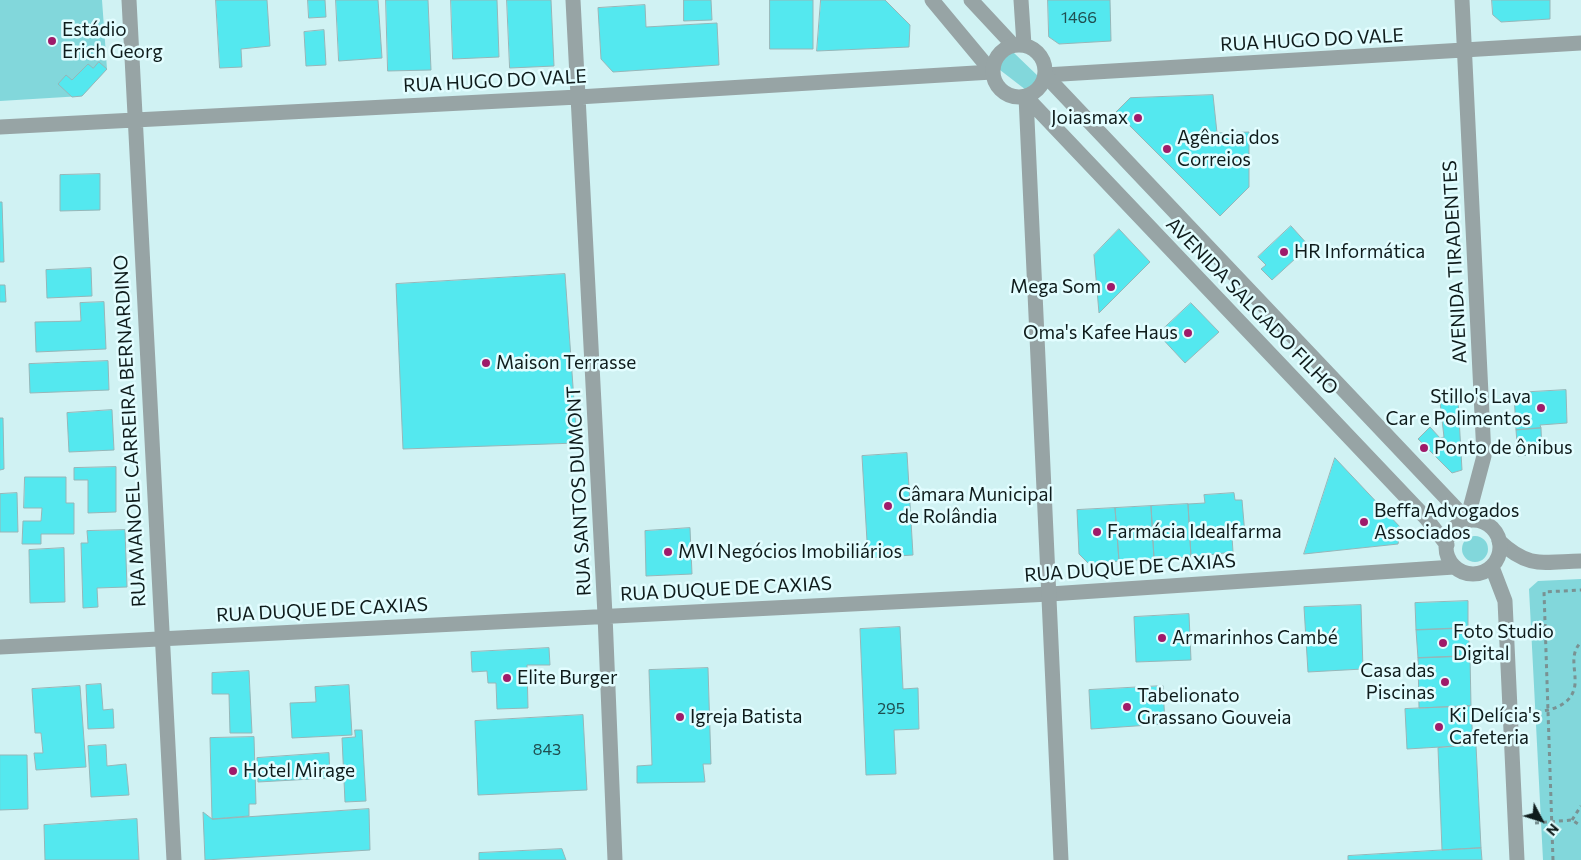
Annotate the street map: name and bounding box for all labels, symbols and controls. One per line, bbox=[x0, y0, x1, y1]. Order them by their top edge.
house number: 1466 bbox=[1061, 8, 1097, 28]
place label: Estádio Erich Georg bbox=[62, 19, 163, 63]
street label: RUA HUGO DO VALE bbox=[1220, 24, 1404, 56]
marker: Estádio Erich Georg bbox=[46, 35, 58, 47]
street label: RUA HUGO DO VALE bbox=[403, 65, 587, 97]
place label: Joiasmax bbox=[1051, 107, 1128, 129]
marker: Joiasmax bbox=[1132, 112, 1144, 124]
place label: Agência dos Correios bbox=[1177, 127, 1279, 171]
marker: Agência dos Correios bbox=[1161, 143, 1173, 155]
street label: AVENIDA TIRADENTES bbox=[1438, 160, 1472, 364]
street label: AVENIDA SALGADO FILHO bbox=[1161, 213, 1343, 399]
place label: HR Informática bbox=[1294, 241, 1425, 263]
marker: HR Informática bbox=[1278, 246, 1290, 258]
street label: RUA MANOEL CARREIRA BERNARDINO bbox=[109, 254, 151, 608]
place label: Mega Som bbox=[1010, 276, 1101, 298]
marker: Mega Som bbox=[1105, 281, 1117, 293]
place label: Oma's Kafee Haus bbox=[1023, 322, 1178, 344]
marker: Oma's Kafee Haus bbox=[1182, 327, 1194, 339]
place label: Maison Terrasse bbox=[496, 352, 636, 374]
marker: Maison Terrasse bbox=[480, 357, 492, 369]
street label: RUA SANTOS DUMONT bbox=[562, 385, 596, 597]
place label: Stillo's Lava Car e Polimentos bbox=[1386, 386, 1531, 430]
marker: Stillo's Lava Car e Polimentos bbox=[1535, 402, 1547, 414]
place label: Ponto de ônibus bbox=[1434, 437, 1573, 459]
marker: Ponto de ônibus bbox=[1418, 442, 1430, 454]
place label: Câmara Municipal de Rolândia bbox=[898, 484, 1053, 528]
marker: Câmara Municipal de Rolândia bbox=[882, 500, 894, 512]
place label: Beffa Advogados Associados bbox=[1374, 500, 1519, 544]
marker: Beffa Advogados Associados bbox=[1358, 516, 1370, 528]
place label: Farmácia Idealfarma bbox=[1107, 521, 1282, 543]
marker: Farmácia Idealfarma bbox=[1091, 526, 1103, 538]
place label: MVI Negócios Imobiliários bbox=[678, 541, 902, 563]
marker: MVI Negócios Imobiliários bbox=[662, 546, 674, 558]
street label: RUA DUQUE DE CAXIAS bbox=[1023, 549, 1237, 587]
street label: RUA DUQUE DE CAXIAS bbox=[620, 572, 832, 606]
street label: RUA DUQUE DE CAXIAS bbox=[216, 593, 428, 627]
place label: Foto Studio Digital bbox=[1453, 621, 1554, 665]
place label: Armarinhos Cambé bbox=[1172, 627, 1338, 649]
marker: Armarinhos Cambé bbox=[1156, 632, 1168, 644]
marker: Foto Studio Digital bbox=[1437, 637, 1449, 649]
place label: Casa das Piscinas bbox=[1360, 660, 1435, 704]
place label: Elite Burger bbox=[517, 667, 617, 689]
marker: Elite Burger bbox=[501, 672, 513, 684]
marker: Casa das Piscinas bbox=[1439, 676, 1451, 688]
place label: Tabelionato Grassano Gouveia bbox=[1137, 685, 1291, 729]
house number: 295 bbox=[877, 699, 905, 719]
marker: Tabelionato Grassano Gouveia bbox=[1121, 701, 1133, 713]
place label: Ki Delícia's Cafeteria bbox=[1449, 705, 1541, 749]
place label: Igreja Batista bbox=[690, 706, 803, 728]
marker: Igreja Batista bbox=[674, 711, 686, 723]
marker: Ki Delícia's Cafeteria bbox=[1433, 721, 1445, 733]
house number: 843 bbox=[533, 740, 561, 760]
place label: Hotel Mirage bbox=[243, 760, 355, 782]
marker: Hotel Mirage bbox=[227, 765, 239, 777]
north arrow bbox=[1516, 795, 1566, 845]
text: N bbox=[1543, 820, 1563, 839]

